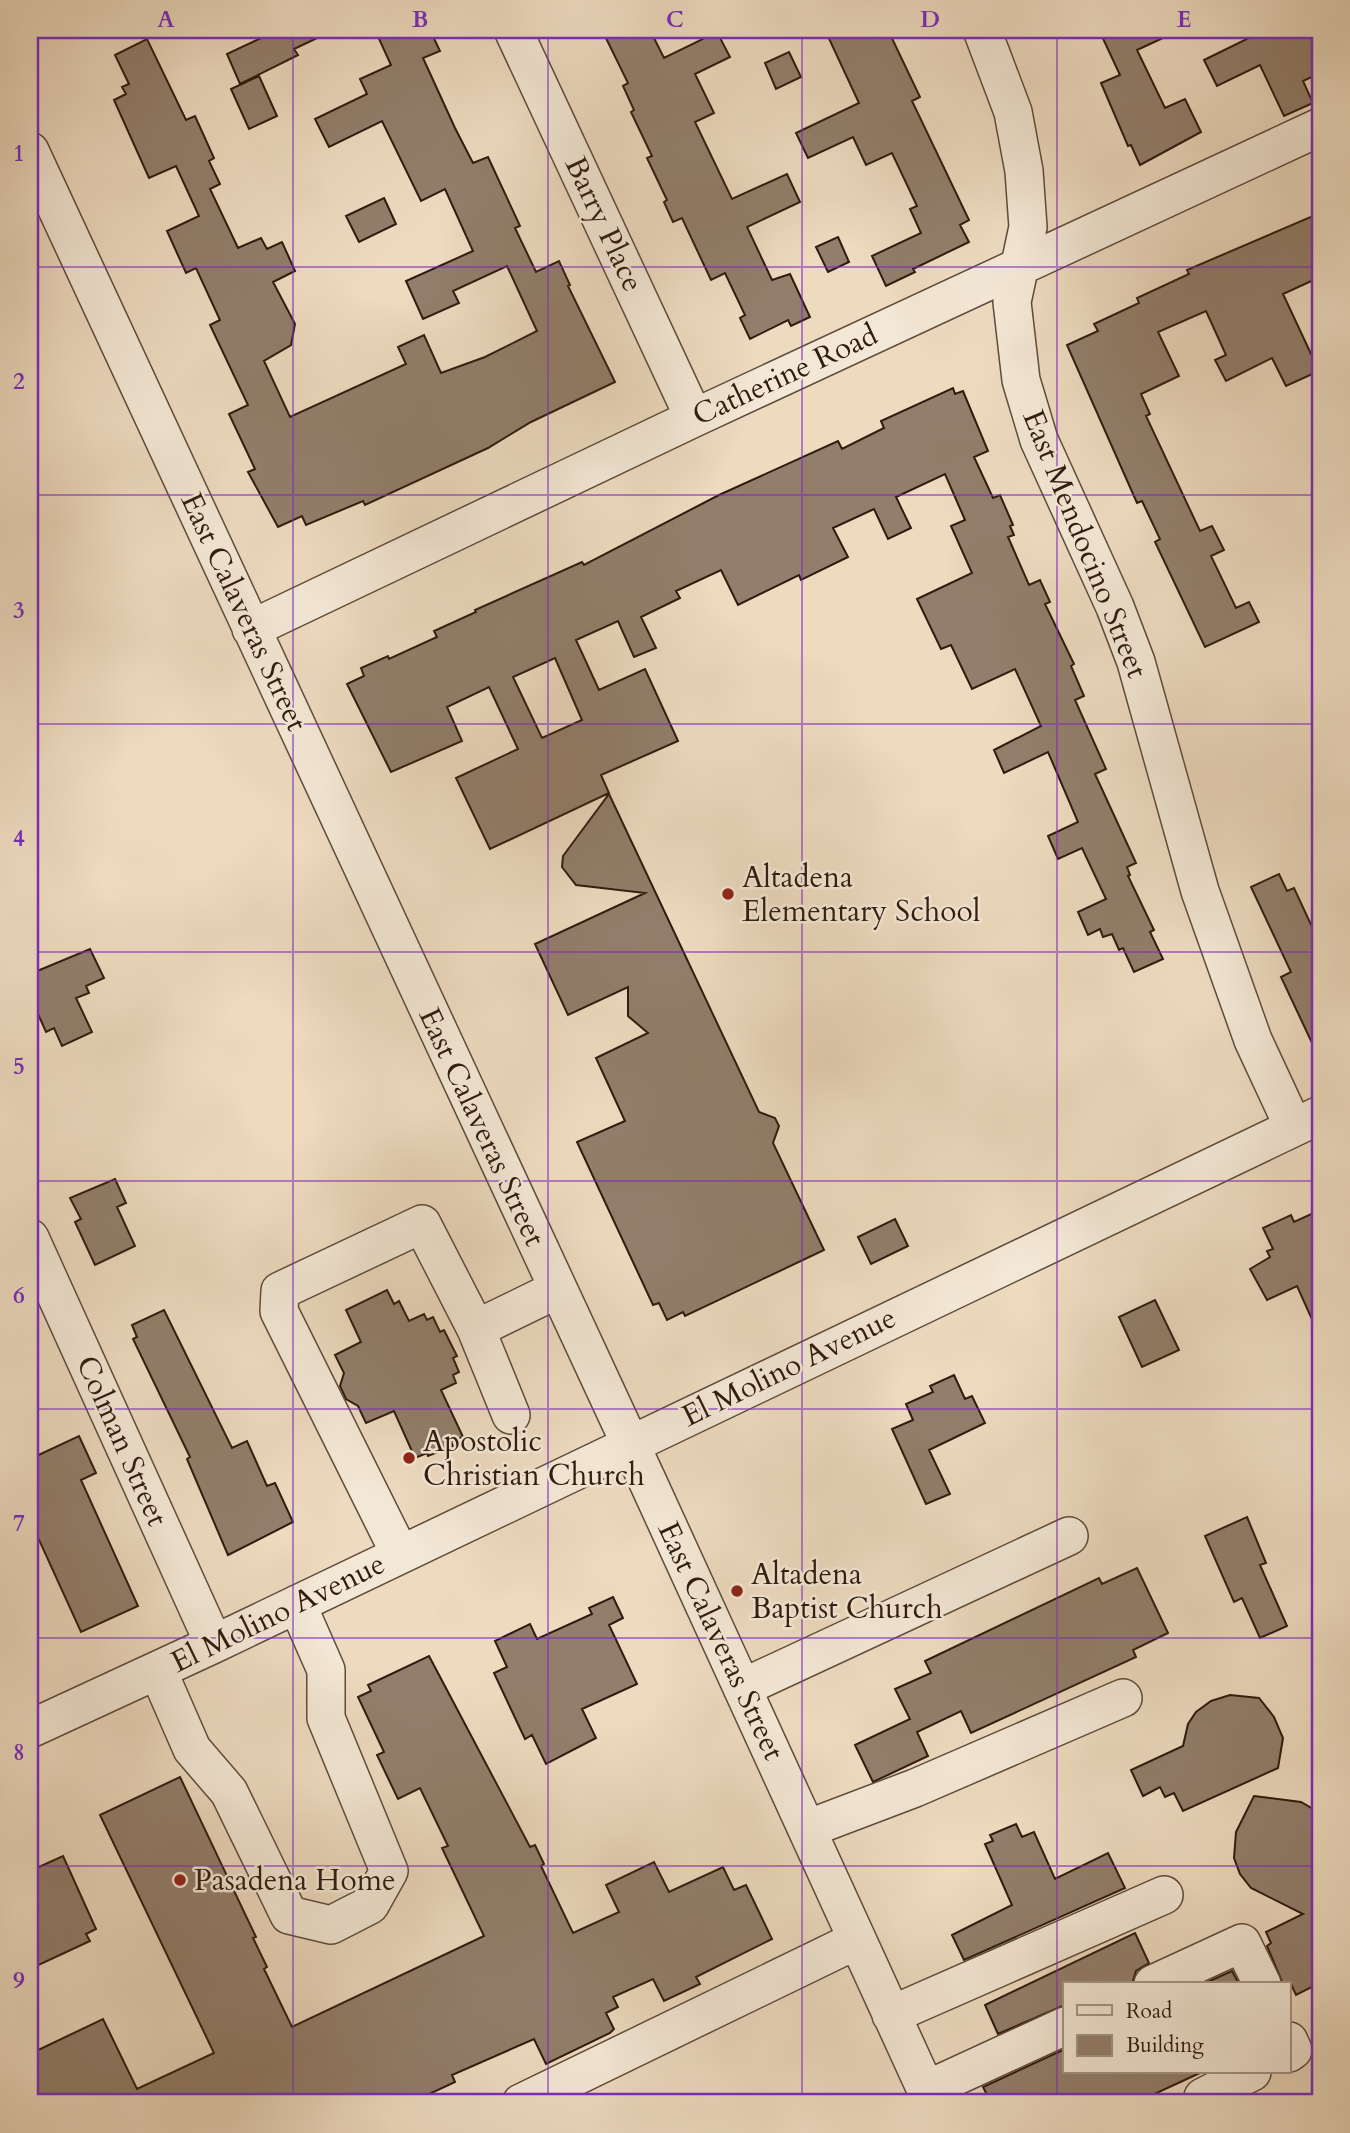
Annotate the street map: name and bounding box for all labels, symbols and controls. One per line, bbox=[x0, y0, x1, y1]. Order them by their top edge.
text: A bbox=[157, 4, 175, 35]
text: B bbox=[412, 4, 428, 35]
text: C bbox=[666, 4, 684, 35]
text: D bbox=[920, 4, 940, 35]
text: E bbox=[1177, 4, 1191, 35]
text: 1 bbox=[13, 138, 25, 169]
street label: Barry Place bbox=[555, 150, 653, 298]
street label: Catherine Road bbox=[686, 314, 884, 436]
text: 2 bbox=[13, 366, 25, 397]
street label: East Mendocino Street bbox=[1012, 404, 1158, 685]
street label: East Calaveras Street bbox=[171, 486, 317, 738]
text: 3 bbox=[13, 595, 25, 626]
text: 4 bbox=[13, 823, 25, 854]
place label: Altadena Elementary School bbox=[742, 857, 981, 932]
marker: Altadena Elementary School bbox=[720, 886, 736, 902]
street label: East Calaveras Street bbox=[409, 1001, 555, 1253]
text: 5 bbox=[13, 1051, 25, 1082]
text: 6 bbox=[13, 1280, 25, 1311]
street label: El Molino Avenue bbox=[675, 1297, 903, 1437]
street label: Colman Street bbox=[66, 1349, 178, 1533]
place label: Apostolic Christian Church bbox=[423, 1421, 645, 1496]
marker: Apostolic Christian Church bbox=[401, 1450, 417, 1466]
text: 7 bbox=[13, 1508, 25, 1539]
street label: East Calaveras Street bbox=[648, 1515, 794, 1767]
street label: El Molino Avenue bbox=[164, 1543, 392, 1683]
place label: Altadena Baptist Church bbox=[751, 1554, 943, 1629]
marker: Altadena Baptist Church bbox=[729, 1583, 745, 1599]
text: 8 bbox=[13, 1737, 25, 1768]
place label: Pasadena Home bbox=[194, 1860, 396, 1901]
marker: Pasadena Home bbox=[172, 1872, 188, 1888]
text: 9 bbox=[13, 1965, 25, 1996]
legend bbox=[1063, 1982, 1290, 2074]
text: Road bbox=[1126, 1997, 1172, 2026]
text: Building bbox=[1126, 2031, 1204, 2060]

